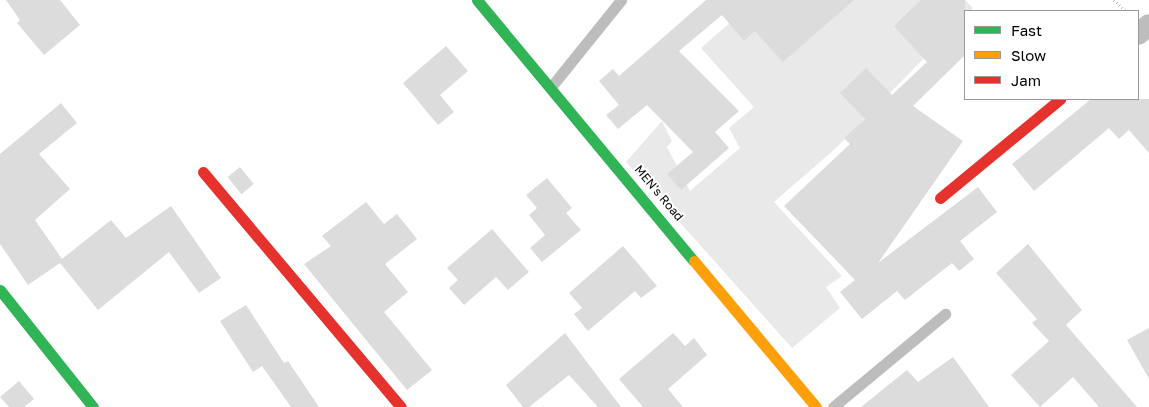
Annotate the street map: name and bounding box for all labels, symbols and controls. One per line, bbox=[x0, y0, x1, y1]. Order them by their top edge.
legend bbox=[964, 10, 1139, 100]
text: Fast bbox=[1011, 21, 1042, 39]
text: Slow bbox=[1011, 46, 1046, 64]
text: Jam bbox=[1011, 71, 1041, 89]
street label: MEN's Road bbox=[632, 162, 686, 224]

